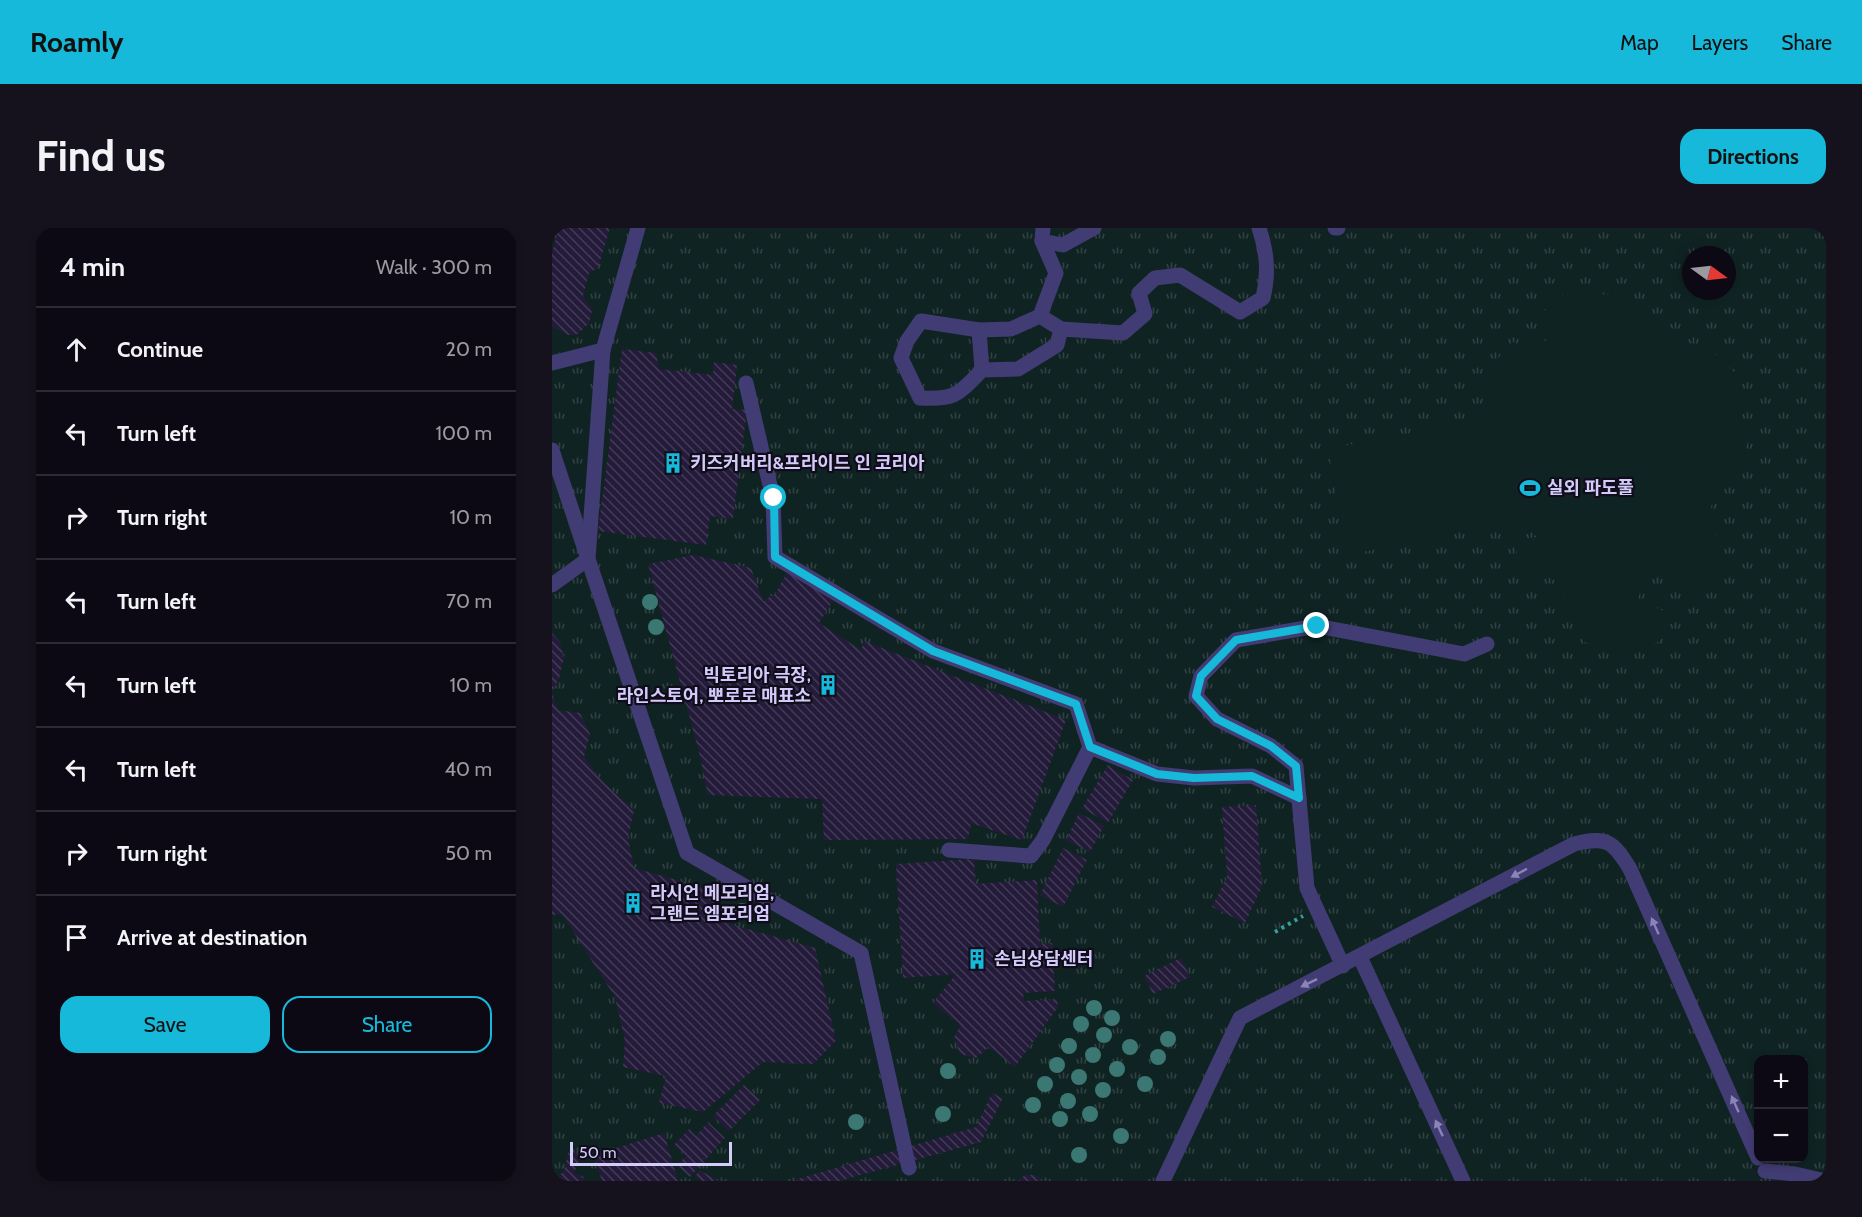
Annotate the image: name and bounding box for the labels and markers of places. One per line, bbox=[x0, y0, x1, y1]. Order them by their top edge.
building icon: 키즈커버리&프라이드 인 코리아 bbox=[661, 451, 685, 475]
place label: 키즈커버리&프라이드 인 코리아 bbox=[690, 452, 925, 474]
sports icon: 실외 파도풀 bbox=[1518, 476, 1542, 500]
place label: 실외 파도풀 bbox=[1547, 477, 1634, 499]
place label: 빅토리아 극장, 라인스토어, 뽀로로 매표소 bbox=[617, 664, 811, 707]
building icon: 빅토리아 극장, 라인스토어, 뽀로로 매표소 bbox=[816, 673, 840, 697]
place label: 라시언 메모리엄, 그랜드 엠포리엄 bbox=[650, 882, 774, 925]
building icon: 라시언 메모리엄, 그랜드 엠포리엄 bbox=[621, 891, 645, 915]
building icon: 손님상담센터 bbox=[965, 947, 989, 971]
place label: 손님상담센터 bbox=[994, 948, 1093, 970]

